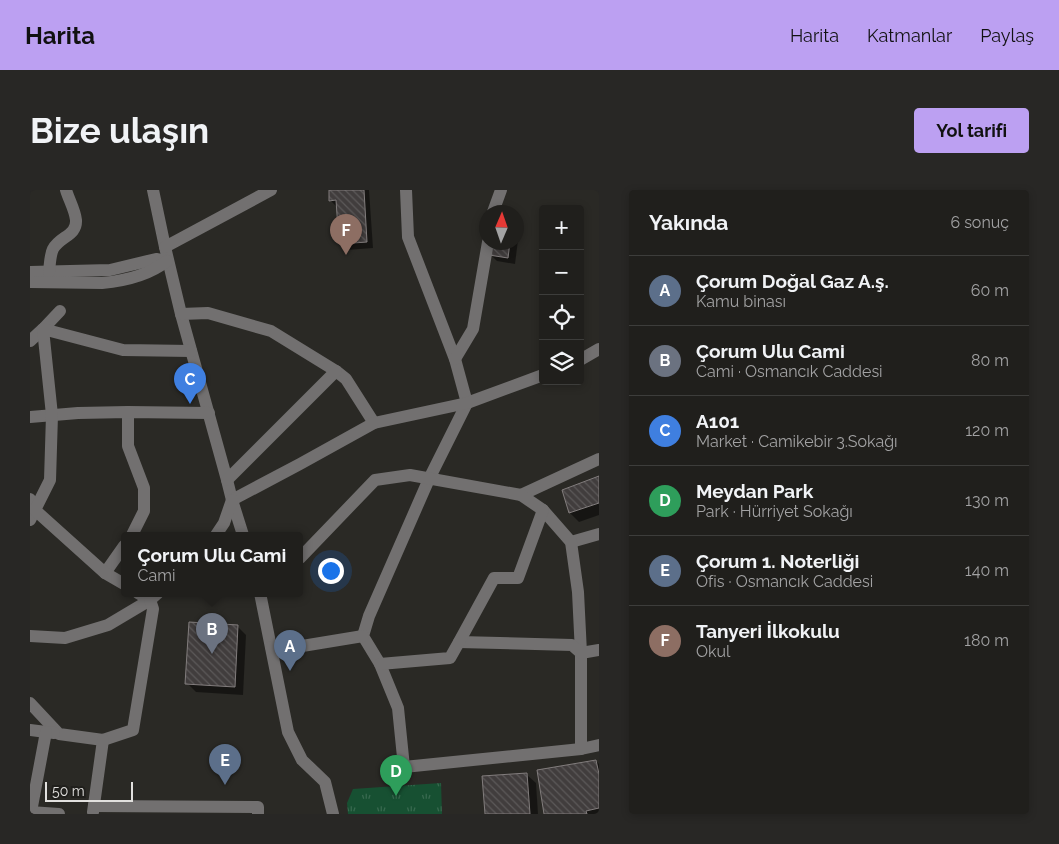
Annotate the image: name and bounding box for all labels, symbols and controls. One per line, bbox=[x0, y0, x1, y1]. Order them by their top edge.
text: Harita bbox=[25, 21, 95, 50]
text: Harita bbox=[790, 25, 839, 46]
text: Katmanlar bbox=[867, 25, 952, 46]
text: Paylaş bbox=[980, 25, 1034, 46]
button: Yol tarifi bbox=[914, 108, 1029, 153]
text: Bize ulaşın bbox=[30, 110, 209, 151]
north arrow bbox=[479, 205, 524, 250]
map controls bbox=[539, 205, 584, 385]
button: + bbox=[539, 205, 584, 250]
text: Yakında bbox=[649, 210, 728, 235]
text: 6 sonuç bbox=[950, 213, 1009, 232]
pin: F bbox=[330, 214, 362, 255]
button: − bbox=[539, 250, 584, 295]
text: Çorum Doğal Gaz A.ş. bbox=[696, 270, 889, 292]
text: A bbox=[660, 281, 670, 300]
text: 60 m bbox=[971, 281, 1009, 300]
text: Kamu binası bbox=[696, 292, 786, 311]
button: locate bbox=[539, 295, 584, 340]
button: layers bbox=[539, 340, 584, 385]
text: Çorum Ulu Cami bbox=[696, 340, 845, 362]
text: B bbox=[660, 351, 670, 370]
text: 80 m bbox=[971, 351, 1009, 370]
text: Cami · Osmancık Caddesi bbox=[696, 362, 883, 381]
pin: C bbox=[174, 363, 206, 404]
text: A101 bbox=[696, 410, 739, 432]
text: C bbox=[660, 421, 670, 440]
text: 120 m bbox=[965, 421, 1009, 440]
text: Market · Camikebir 3.Sokağı bbox=[696, 432, 898, 451]
text: Meydan Park bbox=[696, 480, 813, 502]
text: D bbox=[659, 491, 671, 510]
text: 130 m bbox=[965, 491, 1009, 510]
text: Park · Hürriyet Sokağı bbox=[696, 502, 853, 521]
popup bbox=[121, 532, 303, 597]
text: Çorum Ulu Cami bbox=[138, 544, 286, 566]
text: Çorum 1. Noterliği bbox=[696, 550, 859, 572]
your location bbox=[318, 558, 344, 584]
text: E bbox=[660, 561, 670, 580]
text: 140 m bbox=[965, 561, 1009, 580]
text: Cami bbox=[138, 566, 175, 585]
text: Ofis · Osmancık Caddesi bbox=[696, 572, 873, 591]
pin: B bbox=[196, 613, 228, 654]
text: Tanyeri İlkokulu bbox=[696, 620, 840, 642]
pin: A bbox=[274, 630, 306, 671]
text: F bbox=[660, 631, 670, 650]
text: 180 m bbox=[964, 631, 1009, 650]
text: Okul bbox=[696, 642, 730, 661]
pin: E bbox=[209, 744, 241, 785]
pin: D bbox=[380, 755, 412, 796]
scale bar bbox=[45, 779, 132, 802]
text: 50 m bbox=[52, 783, 85, 799]

